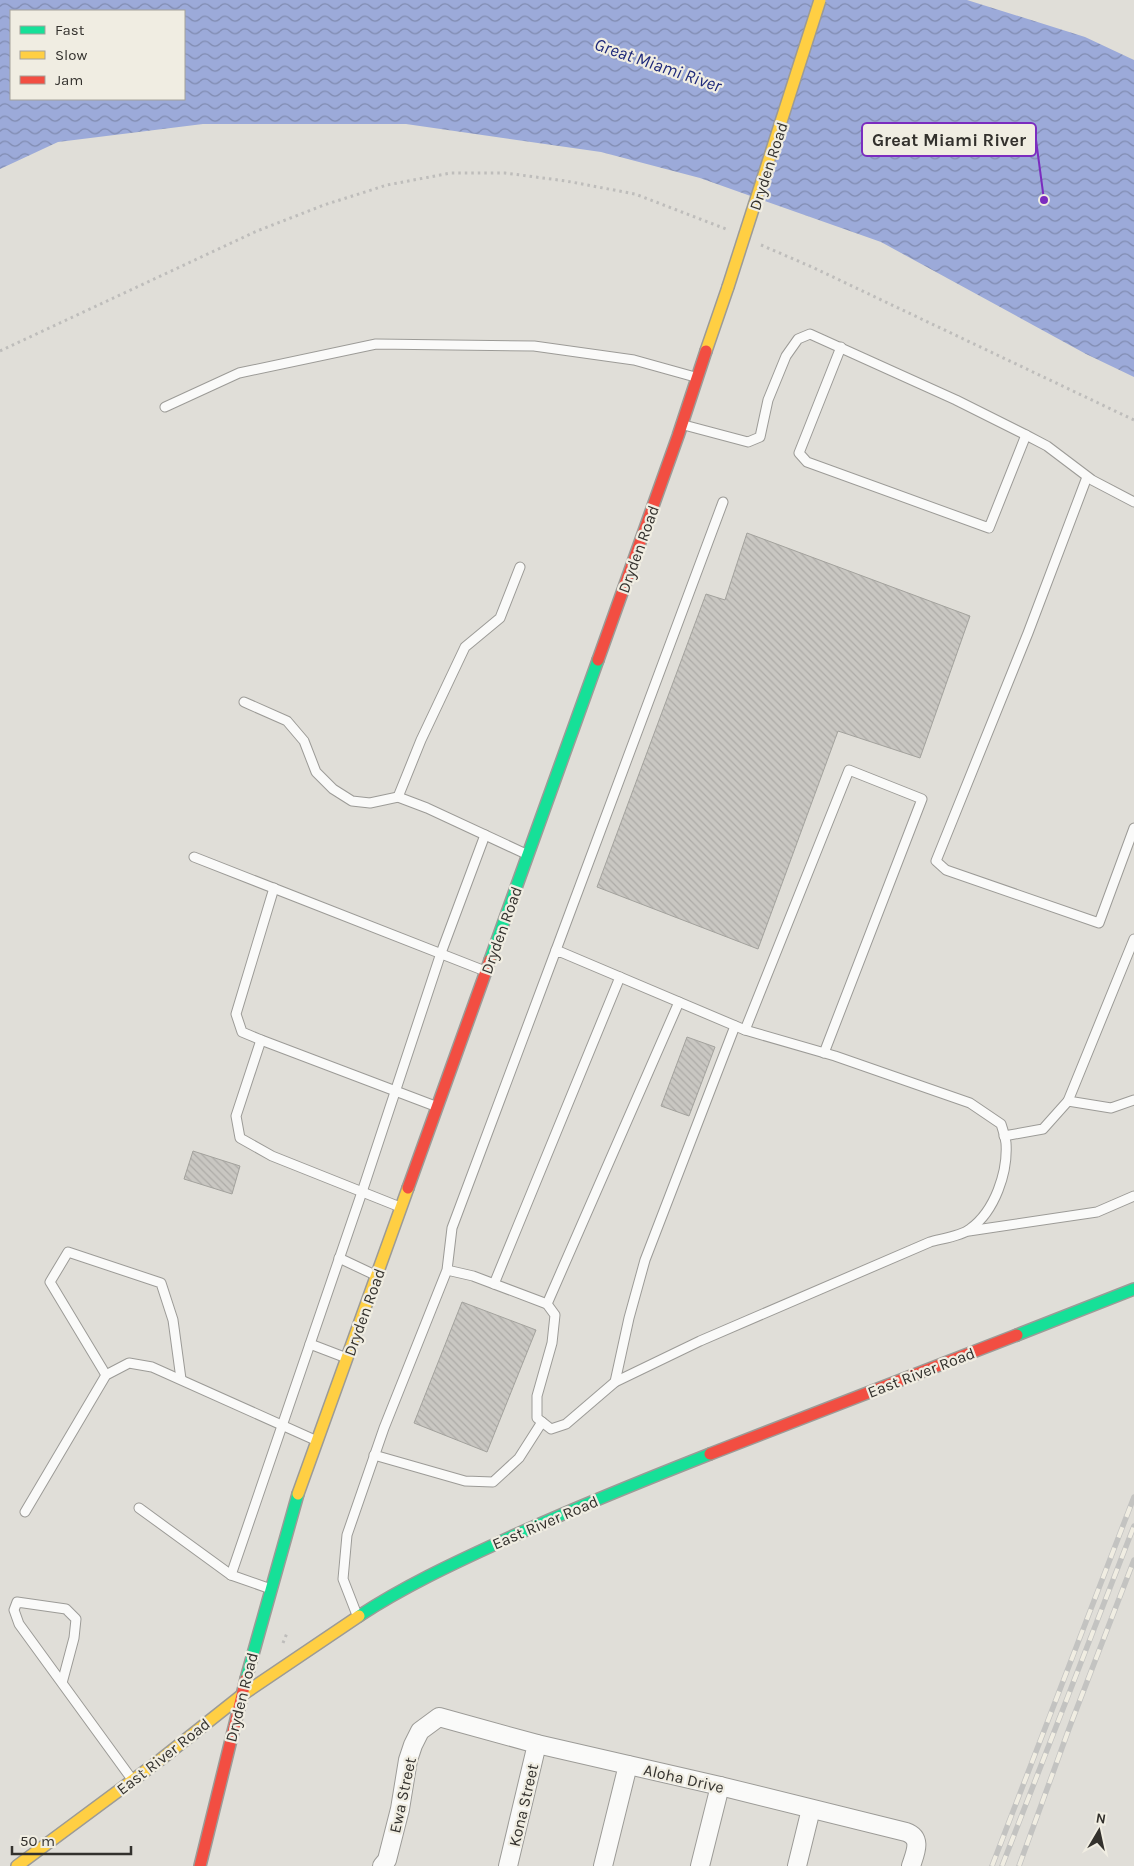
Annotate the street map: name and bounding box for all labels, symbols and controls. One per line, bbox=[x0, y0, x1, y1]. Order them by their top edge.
legend bbox=[10, 10, 185, 100]
text: Fast bbox=[55, 21, 85, 39]
water label: Great Miami River bbox=[592, 33, 725, 97]
text: Slow bbox=[55, 46, 87, 64]
text: Jam bbox=[55, 71, 83, 89]
street label: Dryden Road bbox=[745, 120, 792, 213]
callout: Great Miami River bbox=[862, 123, 1036, 156]
text: Great Miami River bbox=[872, 129, 1026, 151]
street label: Dryden Road bbox=[614, 503, 663, 596]
street label: Dryden Road bbox=[477, 884, 526, 977]
street label: Dryden Road bbox=[340, 1266, 389, 1359]
street label: East River Road bbox=[865, 1343, 977, 1402]
street label: East River Road bbox=[489, 1492, 601, 1553]
street label: Dryden Road bbox=[221, 1650, 262, 1744]
street label: East River Road bbox=[113, 1714, 214, 1799]
street label: Ewa Street bbox=[385, 1755, 420, 1835]
street label: Aloha Drive bbox=[642, 1760, 726, 1797]
street label: Kona Street bbox=[505, 1762, 542, 1848]
north arrow bbox=[1074, 1806, 1124, 1856]
text: N bbox=[1095, 1809, 1107, 1828]
scale bar bbox=[12, 1824, 131, 1856]
text: 50 m bbox=[20, 1832, 55, 1850]

